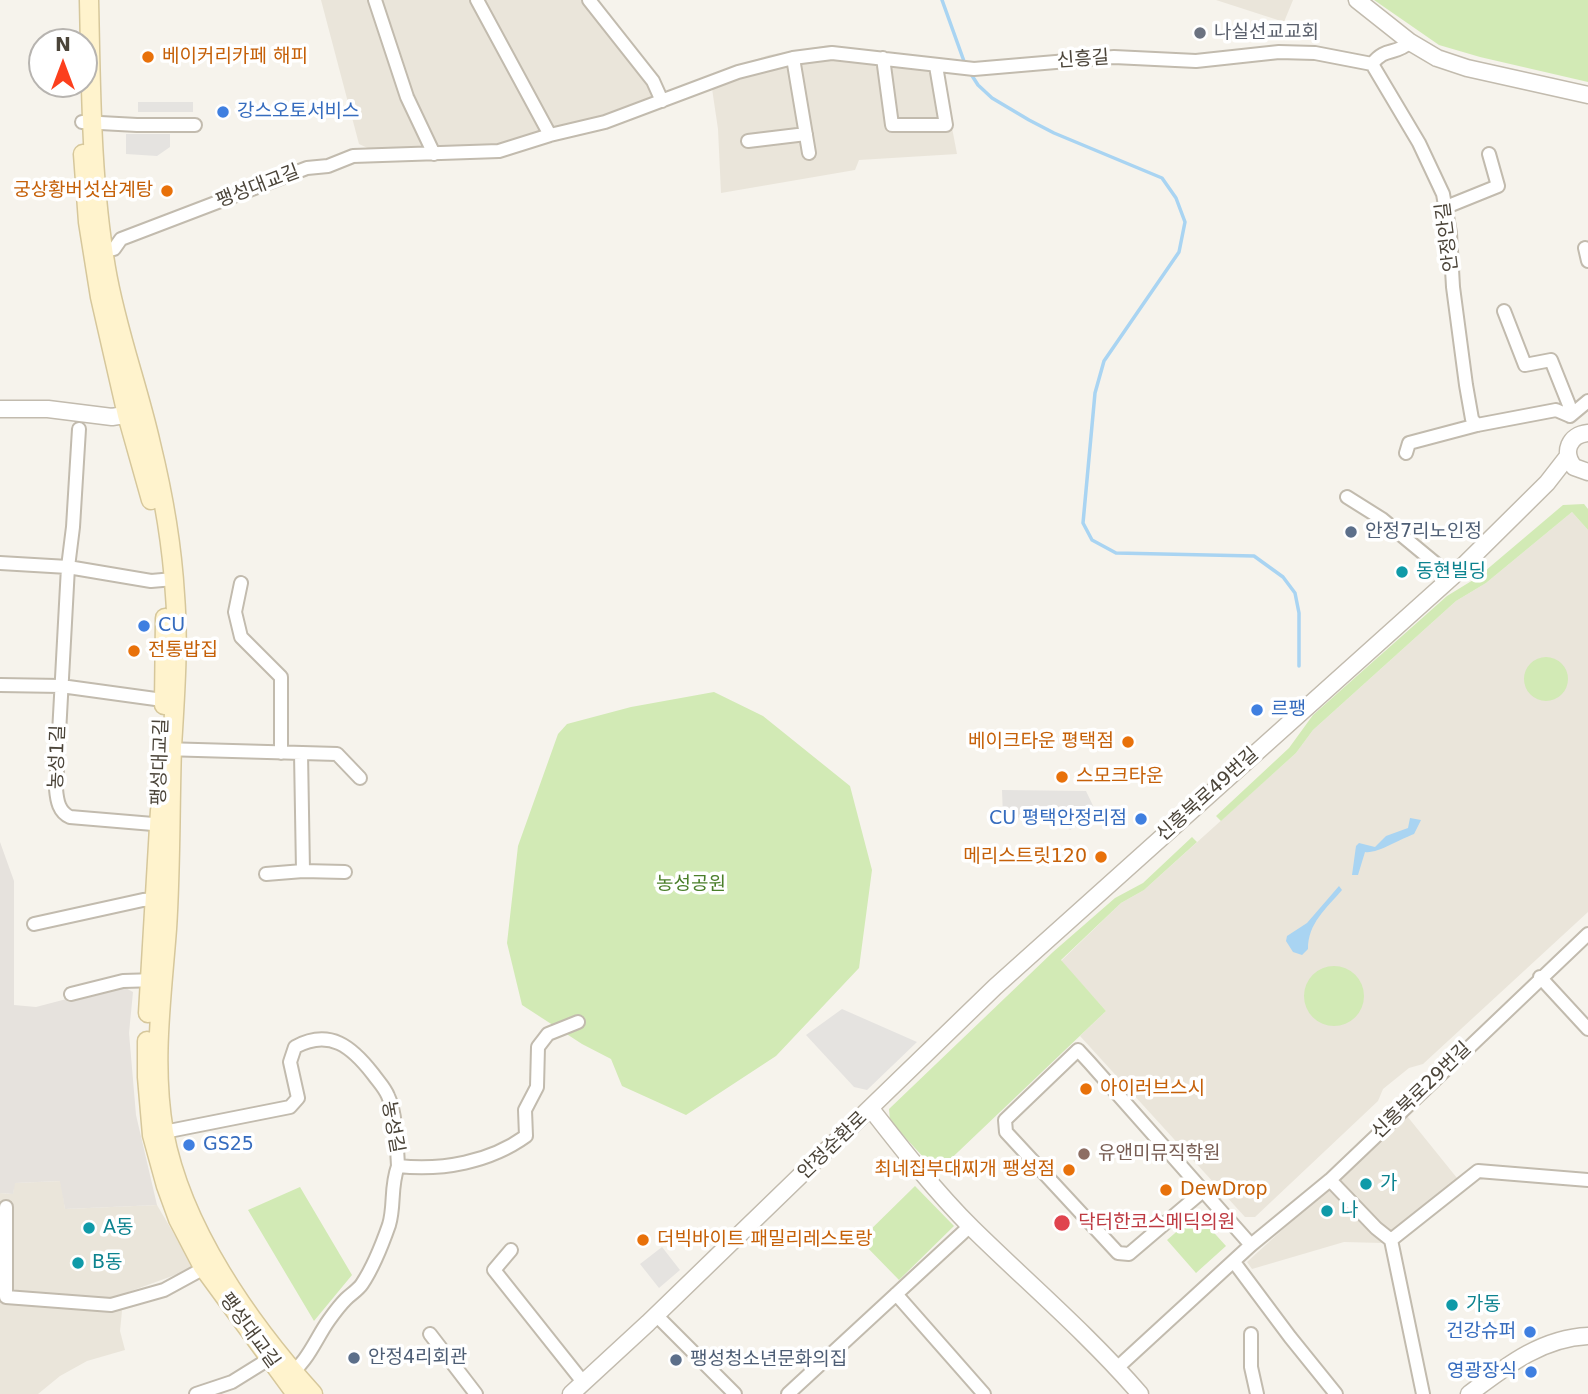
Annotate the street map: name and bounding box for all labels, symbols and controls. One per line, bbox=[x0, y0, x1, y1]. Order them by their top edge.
place label: 나실선교교회 bbox=[1214, 22, 1319, 44]
marker: 나실선교교회 bbox=[1192, 25, 1208, 41]
north arrow bbox=[28, 28, 98, 98]
text: N bbox=[55, 33, 71, 55]
place label: 베이커리카페 해피 bbox=[162, 46, 308, 68]
street label: 신흥길 bbox=[1056, 47, 1110, 73]
marker: 베이커리카페 해피 bbox=[140, 49, 156, 65]
place label: 강스오토서비스 bbox=[237, 101, 359, 123]
marker: 강스오토서비스 bbox=[215, 104, 231, 120]
street label: 팽성대교길 bbox=[213, 161, 303, 213]
place label: 궁상황버섯삼계탕 bbox=[13, 180, 153, 202]
marker: 궁상황버섯삼계탕 bbox=[159, 183, 175, 199]
street label: 안정안길 bbox=[1432, 201, 1464, 273]
place label: 안정7리노인정 bbox=[1365, 521, 1482, 543]
marker: 안정7리노인정 bbox=[1343, 524, 1359, 540]
place label: 동현빌딩 bbox=[1416, 561, 1486, 583]
marker: 동현빌딩 bbox=[1394, 564, 1410, 580]
place label: CU bbox=[158, 615, 185, 637]
marker: CU bbox=[136, 618, 152, 634]
place label: 전통밥집 bbox=[148, 640, 218, 662]
marker: 전통밥집 bbox=[126, 643, 142, 659]
place label: 르팽 bbox=[1271, 699, 1306, 721]
marker: 르팽 bbox=[1249, 702, 1265, 718]
street label: 팽성대교길 bbox=[148, 718, 174, 806]
street label: 농성1길 bbox=[45, 724, 71, 790]
place label: 베이크타운 평택점 bbox=[968, 731, 1114, 753]
marker: 베이크타운 평택점 bbox=[1120, 734, 1136, 750]
street label: 신흥북로49번길 bbox=[1152, 743, 1264, 847]
place label: 스모크타운 bbox=[1076, 766, 1163, 788]
marker: 스모크타운 bbox=[1054, 769, 1070, 785]
place label: CU 평택안정리점 bbox=[989, 808, 1127, 830]
marker: CU 평택안정리점 bbox=[1133, 811, 1149, 827]
place label: 메리스트릿120 bbox=[963, 846, 1087, 868]
marker: 메리스트릿120 bbox=[1093, 849, 1109, 865]
park label: 농성공원 bbox=[656, 874, 726, 896]
street label: 신흥북로29번길 bbox=[1368, 1038, 1476, 1144]
place label: 아이러브스시 bbox=[1100, 1078, 1205, 1100]
marker: 아이러브스시 bbox=[1078, 1081, 1094, 1097]
street label: 농성길 bbox=[376, 1099, 408, 1155]
street label: 안정순환로 bbox=[794, 1107, 872, 1185]
place label: GS25 bbox=[203, 1134, 254, 1156]
marker: GS25 bbox=[181, 1137, 197, 1153]
place label: 유앤미뮤직학원 bbox=[1098, 1143, 1220, 1165]
marker: 유앤미뮤직학원 bbox=[1076, 1146, 1092, 1162]
place label: 최네집부대찌개 팽성점 bbox=[874, 1159, 1055, 1181]
marker: 최네집부대찌개 팽성점 bbox=[1061, 1162, 1077, 1178]
place label: 가 bbox=[1380, 1173, 1397, 1195]
marker: 가 bbox=[1358, 1176, 1374, 1192]
place label: DewDrop bbox=[1180, 1179, 1268, 1201]
marker: DewDrop bbox=[1158, 1182, 1174, 1198]
place label: 나 bbox=[1341, 1200, 1358, 1222]
marker: 나 bbox=[1319, 1203, 1335, 1219]
place label: 닥터한코스메딕의원 bbox=[1078, 1212, 1235, 1234]
marker: 닥터한코스메딕의원 bbox=[1052, 1213, 1072, 1233]
place label: A동 bbox=[103, 1217, 133, 1239]
marker: A동 bbox=[81, 1220, 97, 1236]
place label: 더빅바이트 패밀리레스토랑 bbox=[657, 1229, 873, 1251]
marker: 더빅바이트 패밀리레스토랑 bbox=[635, 1232, 651, 1248]
place label: B동 bbox=[92, 1252, 123, 1274]
marker: B동 bbox=[70, 1255, 86, 1271]
street label: 팽성대교길 bbox=[214, 1289, 284, 1373]
place label: 가동 bbox=[1466, 1294, 1501, 1316]
marker: 가동 bbox=[1444, 1297, 1460, 1313]
place label: 건강슈퍼 bbox=[1446, 1321, 1516, 1343]
marker: 건강슈퍼 bbox=[1522, 1324, 1538, 1340]
place label: 안정4리회관 bbox=[368, 1347, 467, 1369]
place label: 팽성청소년문화의집 bbox=[690, 1349, 847, 1371]
marker: 안정4리회관 bbox=[346, 1350, 362, 1366]
marker: 팽성청소년문화의집 bbox=[668, 1352, 684, 1368]
place label: 영광장식 bbox=[1447, 1361, 1517, 1383]
marker: 영광장식 bbox=[1523, 1364, 1539, 1380]

